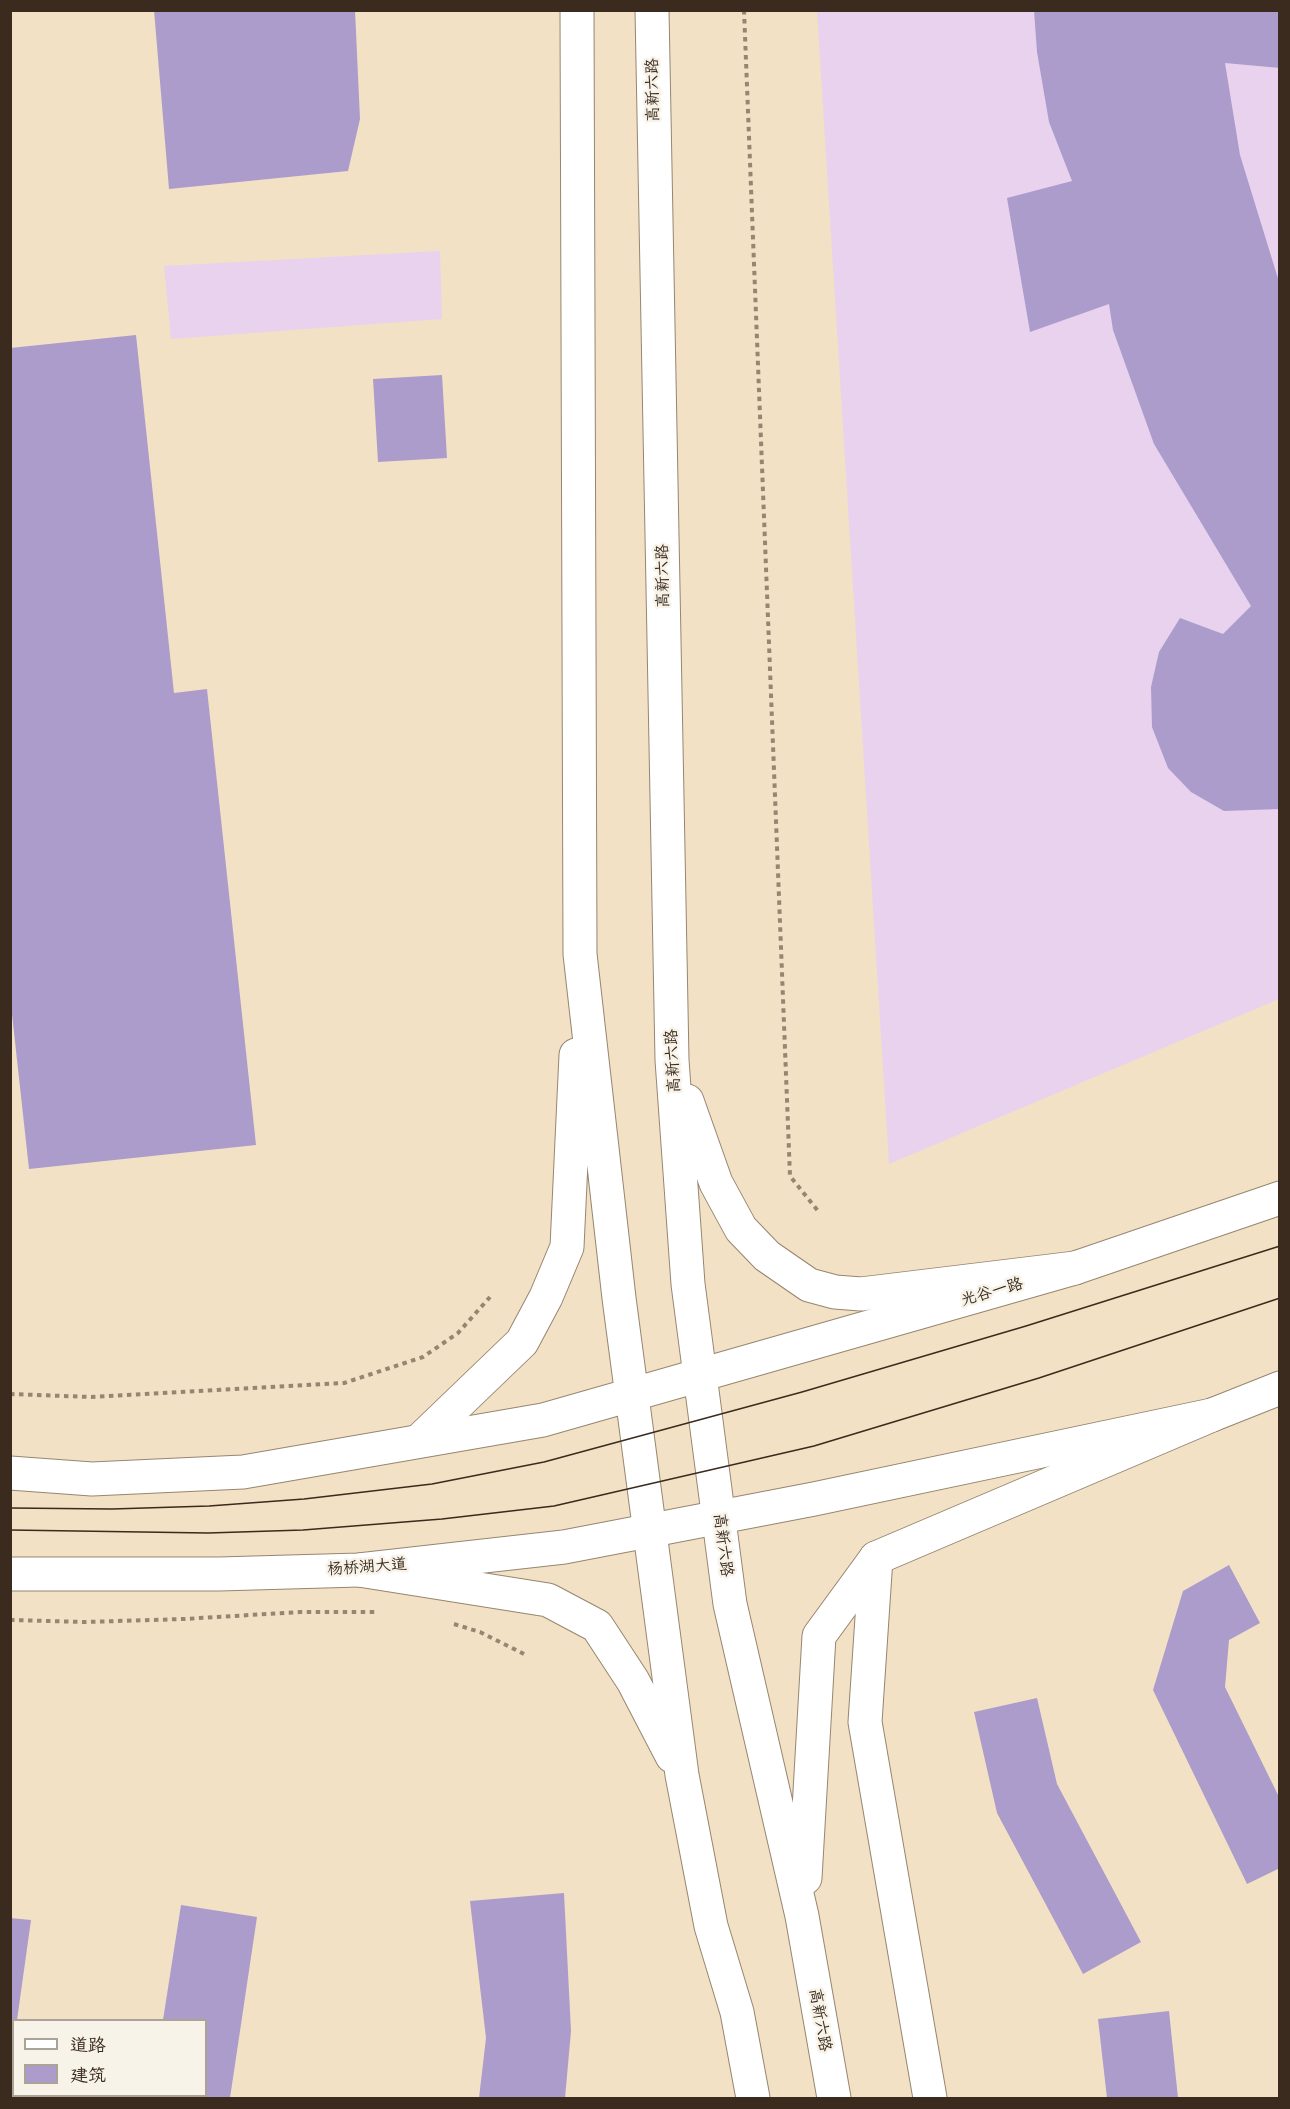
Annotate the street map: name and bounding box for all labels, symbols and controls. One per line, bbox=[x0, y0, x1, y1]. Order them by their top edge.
street label: 高新六路 bbox=[643, 58, 663, 122]
street label: 高新六路 bbox=[653, 544, 673, 608]
street label: 高新六路 bbox=[662, 1029, 684, 1093]
street label: 光谷一路 bbox=[959, 1274, 1025, 1310]
street label: 高新六路 bbox=[710, 1512, 736, 1578]
street label: 杨桥湖大道 bbox=[326, 1555, 408, 1579]
street label: 高新六路 bbox=[805, 1987, 835, 2053]
legend bbox=[12, 2019, 207, 2097]
text: 道路 bbox=[70, 2035, 106, 2056]
text: 建筑 bbox=[70, 2065, 106, 2086]

